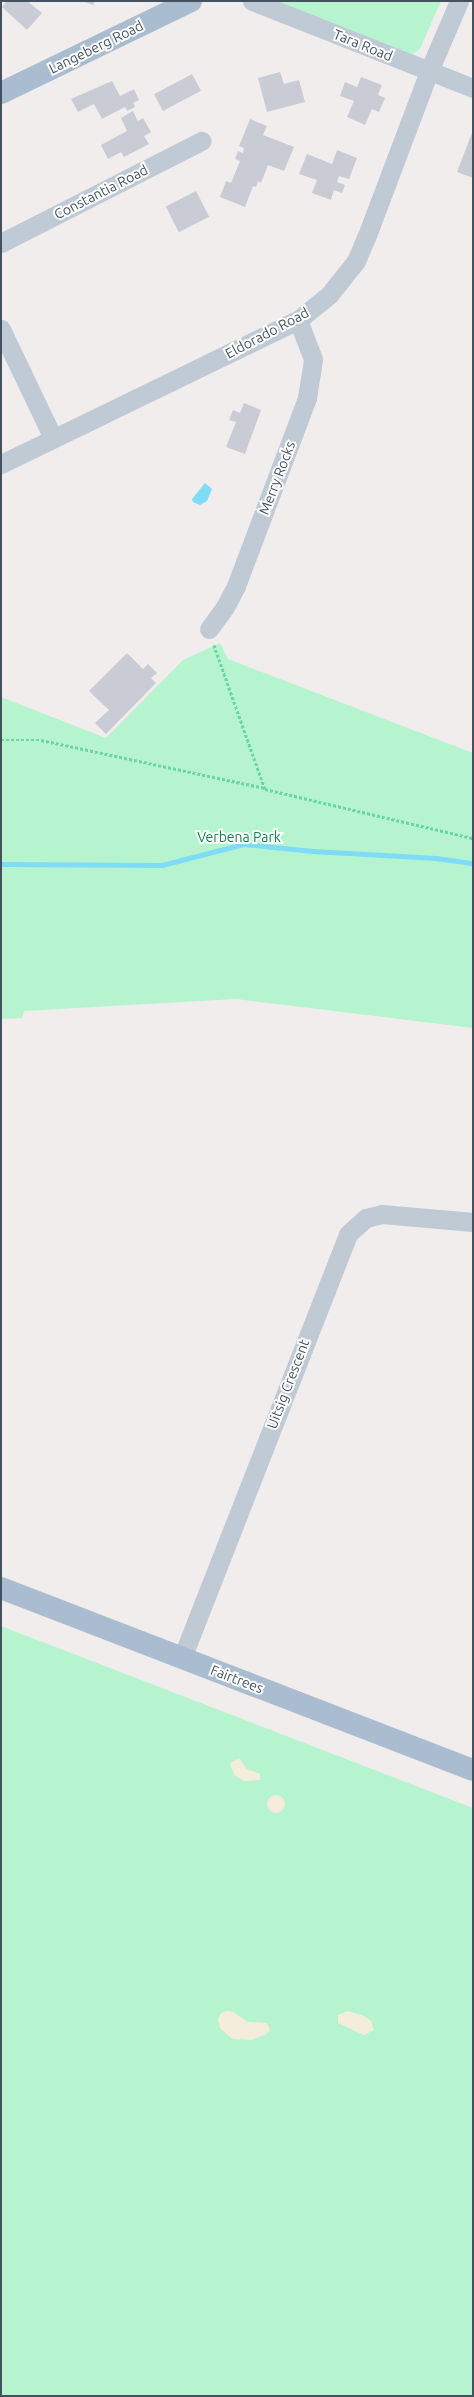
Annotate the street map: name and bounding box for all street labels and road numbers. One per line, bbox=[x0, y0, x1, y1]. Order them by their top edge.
street label: Langeberg Road bbox=[46, 17, 146, 77]
street label: Tara Road bbox=[331, 26, 395, 64]
street label: Constantia Road bbox=[51, 161, 151, 223]
street label: Eldorado Road bbox=[222, 304, 312, 362]
street label: Merry Rocks bbox=[255, 439, 299, 517]
street label: Uitsig Crescent bbox=[263, 1337, 313, 1431]
street label: Fairtrees bbox=[208, 1661, 266, 1697]

